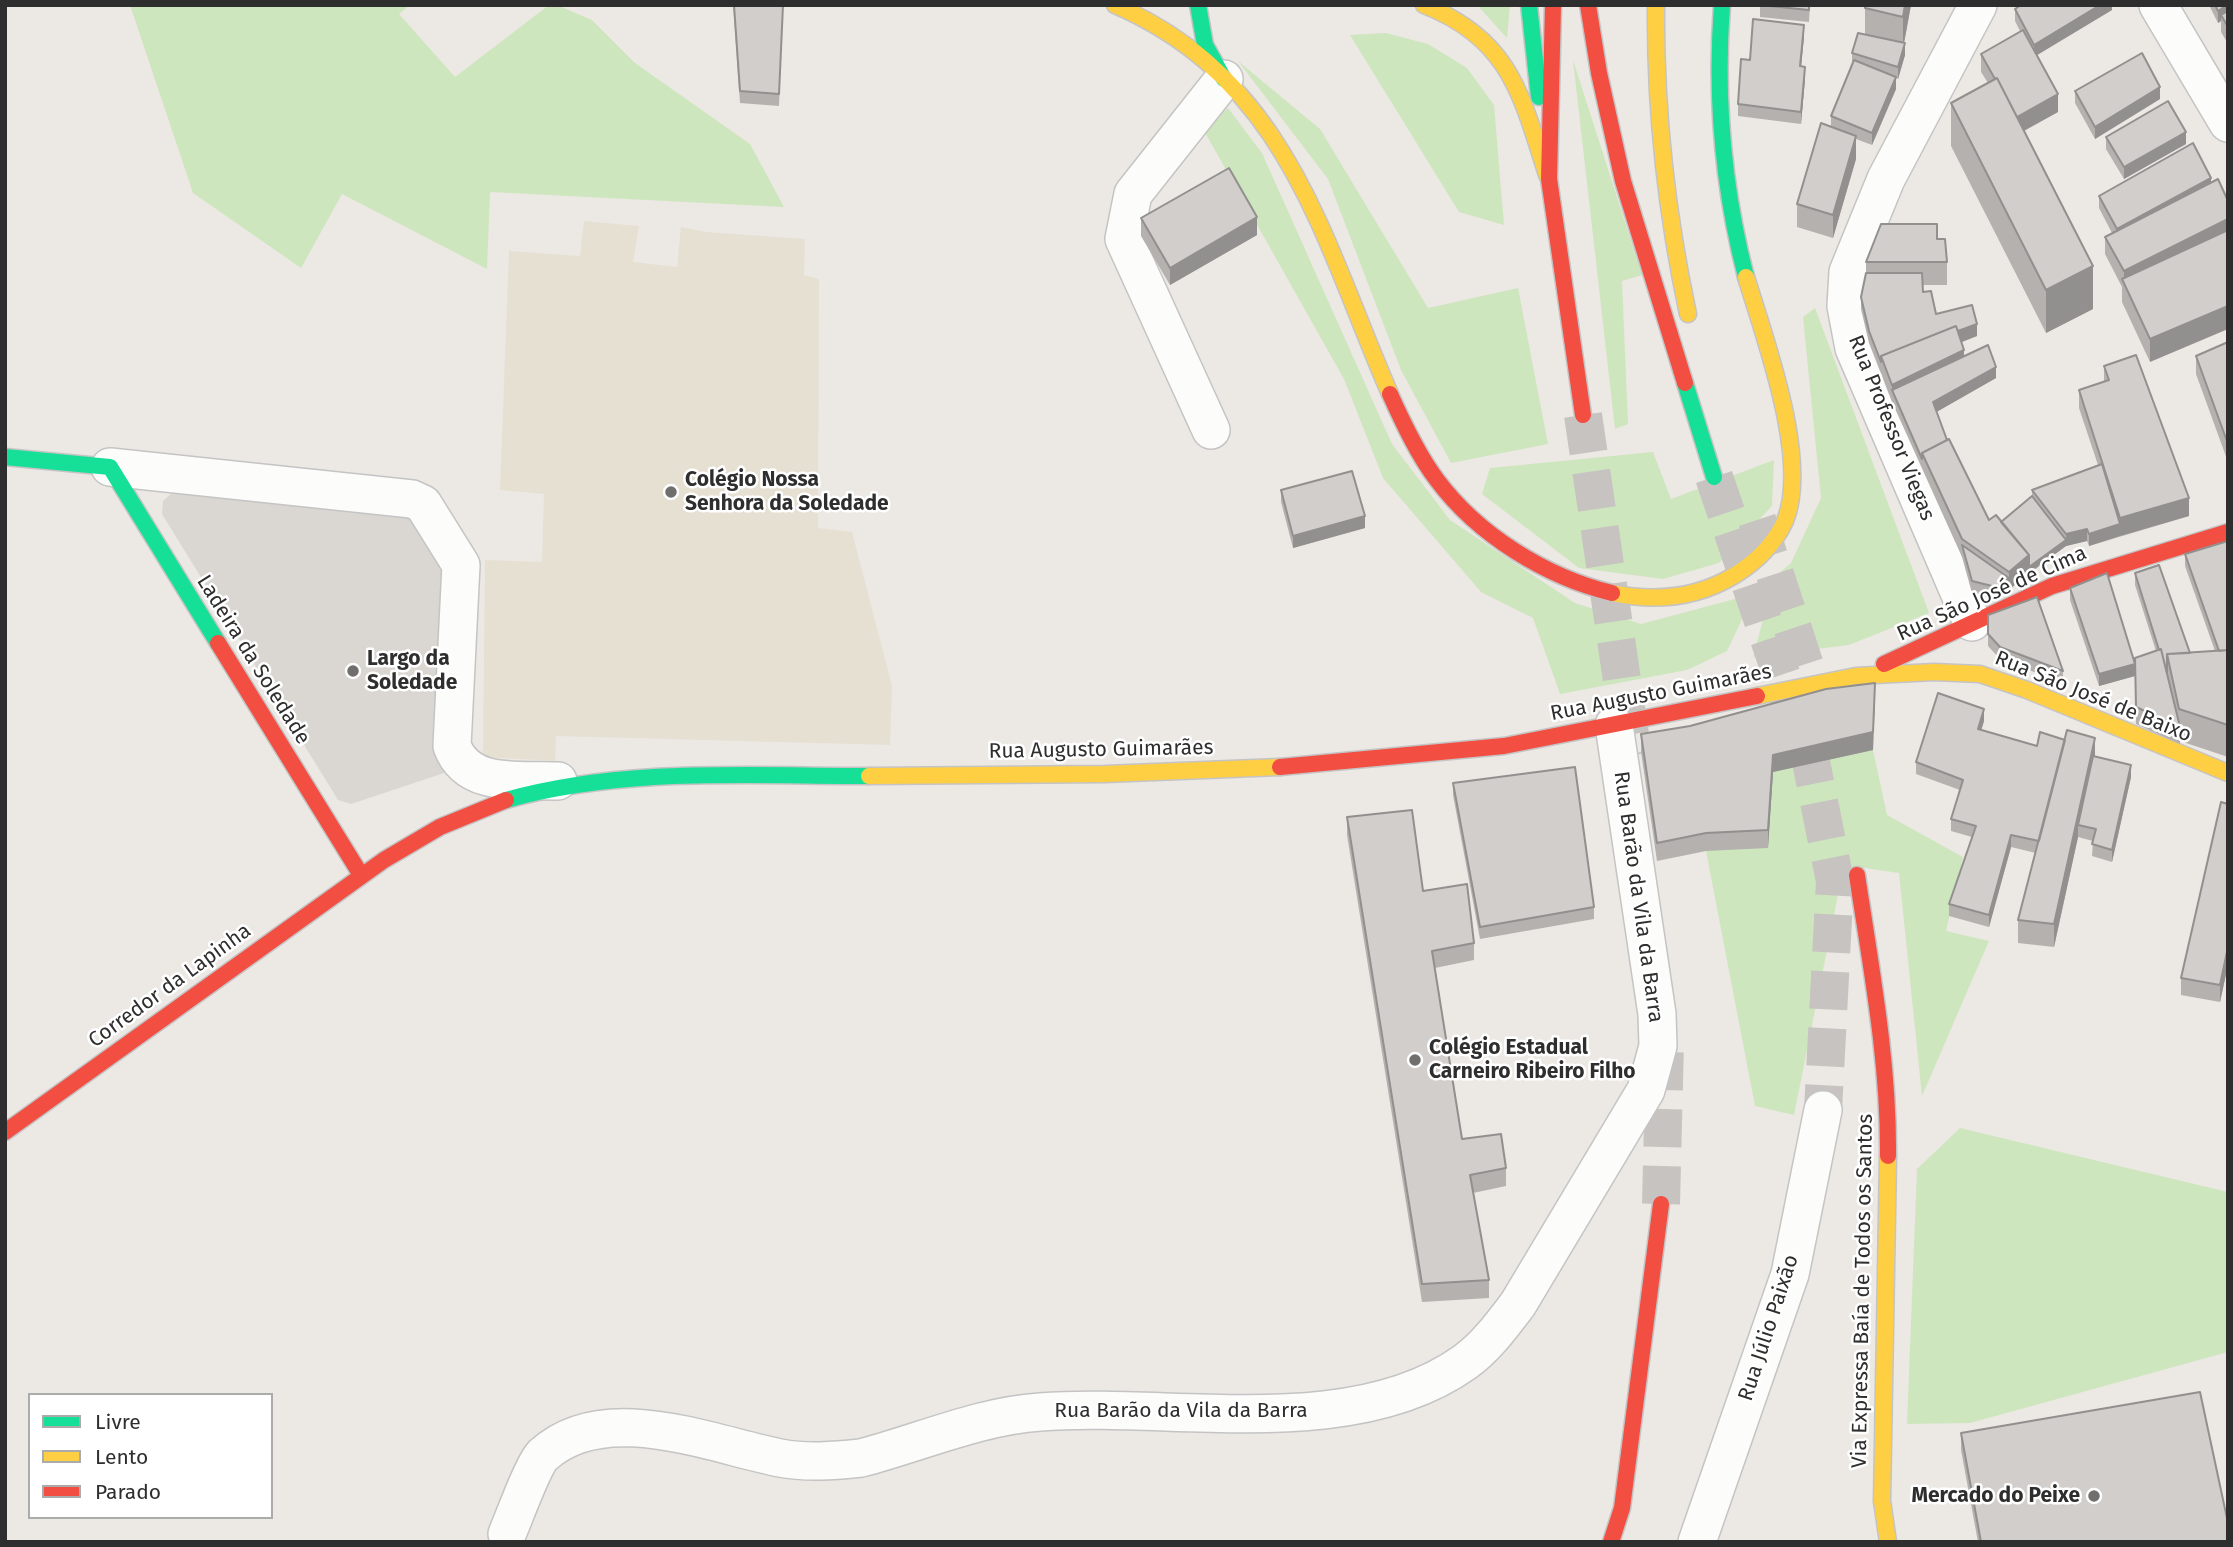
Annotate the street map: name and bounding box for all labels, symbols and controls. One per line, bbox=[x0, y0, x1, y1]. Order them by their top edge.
street label: Rua Professor Viegas bbox=[1842, 332, 1940, 524]
place label: Colégio Nossa Senhora da Soledade bbox=[685, 467, 889, 517]
marker: Colégio Nossa Senhora da Soledade bbox=[663, 484, 679, 500]
street label: Rua São José de Cima bbox=[1893, 541, 2091, 647]
street label: Ladeira da Soledade bbox=[191, 571, 315, 749]
place label: Largo da Soledade bbox=[367, 646, 457, 696]
street label: Rua São José de Baixo bbox=[1991, 646, 2195, 748]
street label: Rua Augusto Guimarães bbox=[1548, 659, 1774, 727]
marker: Largo da Soledade bbox=[345, 663, 361, 679]
street label: Rua Augusto Guimarães bbox=[988, 735, 1214, 765]
street label: Rua Barão da Vila da Barra bbox=[1608, 770, 1668, 1024]
street label: Corredor da Lapinha bbox=[84, 919, 256, 1053]
place label: Colégio Estadual Carneiro Ribeiro Filho bbox=[1429, 1035, 1636, 1085]
marker: Colégio Estadual Carneiro Ribeiro Filho bbox=[1407, 1052, 1423, 1068]
street label: Via Expressa Baía de Todos os Santos bbox=[1847, 1114, 1879, 1468]
street label: Rua Júlio Paixão bbox=[1733, 1252, 1805, 1404]
legend bbox=[28, 1393, 273, 1519]
street label: Rua Barão da Vila da Barra bbox=[1054, 1398, 1308, 1424]
text: Livre bbox=[95, 1409, 141, 1435]
text: Lento bbox=[95, 1444, 148, 1470]
text: Parado bbox=[95, 1479, 161, 1505]
place label: Mercado do Peixe bbox=[1912, 1483, 2080, 1509]
marker: Mercado do Peixe bbox=[2086, 1488, 2102, 1504]

